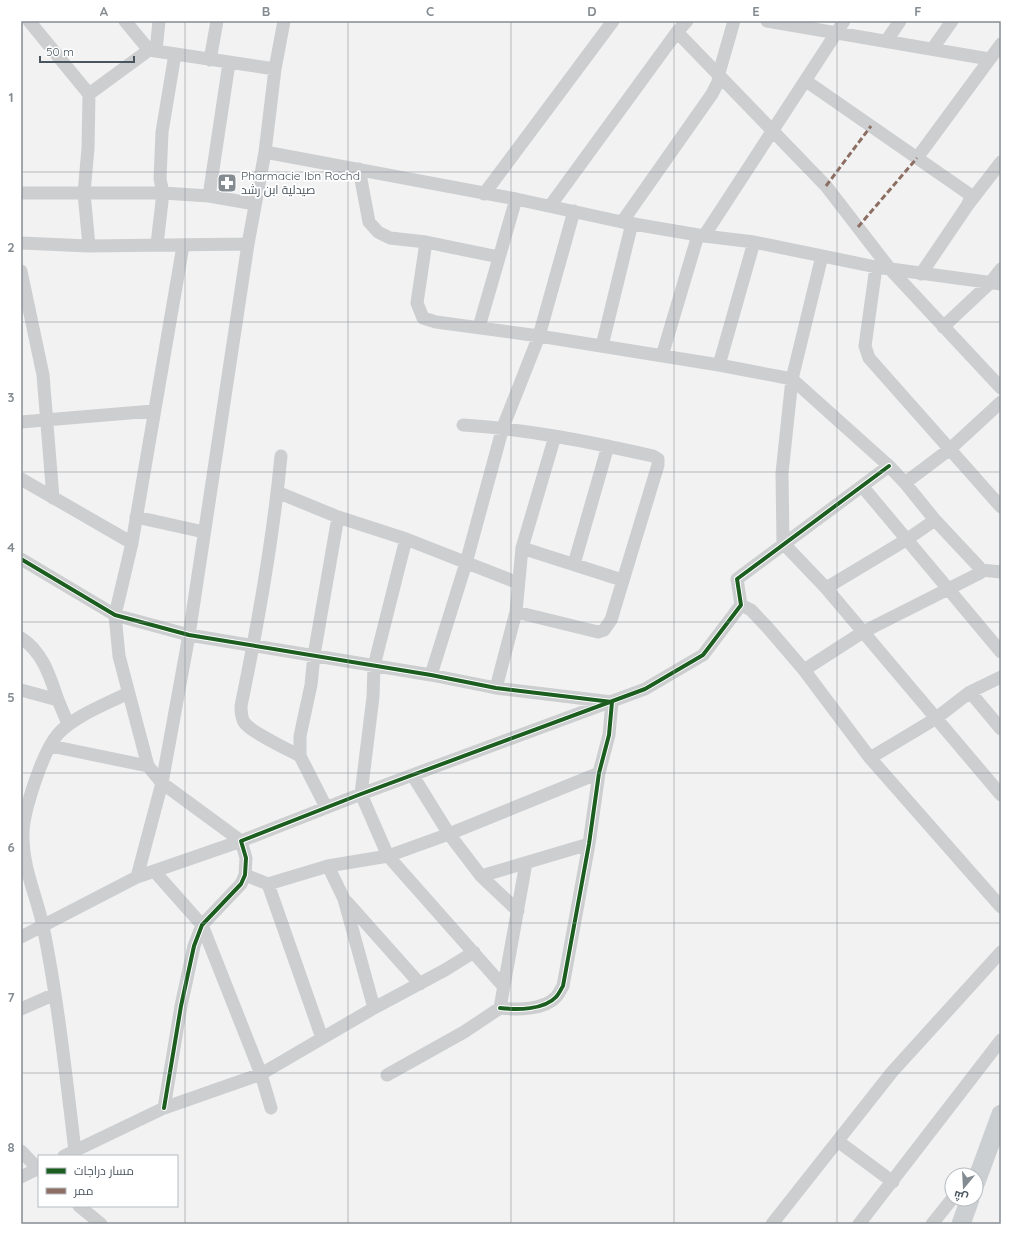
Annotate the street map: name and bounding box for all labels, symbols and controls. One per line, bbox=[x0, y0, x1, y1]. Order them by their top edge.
text: A bbox=[100, 3, 109, 19]
text: B bbox=[262, 3, 270, 19]
text: C bbox=[426, 3, 434, 19]
text: D bbox=[587, 3, 597, 19]
text: E bbox=[752, 3, 760, 19]
text: F bbox=[914, 3, 922, 19]
scale bar bbox=[40, 38, 134, 64]
text: 50 m bbox=[46, 44, 74, 59]
text: 1 bbox=[8, 89, 14, 105]
place label: Pharmacie Ibn Rochd صيدلية ابن رشد bbox=[241, 168, 360, 197]
pharmacy icon: Pharmacie Ibn Rochd صيدلية ابن رشد bbox=[216, 172, 238, 194]
text: 2 bbox=[7, 239, 15, 255]
text: 3 bbox=[8, 389, 15, 405]
text: 4 bbox=[7, 539, 15, 555]
text: 5 bbox=[7, 689, 15, 705]
text: 6 bbox=[7, 839, 15, 855]
text: 7 bbox=[7, 989, 15, 1005]
text: 8 bbox=[7, 1139, 15, 1155]
legend bbox=[38, 1155, 178, 1207]
text: مسار دراجات bbox=[74, 1163, 134, 1178]
north arrow bbox=[944, 1167, 984, 1207]
text: ممر bbox=[73, 1183, 93, 1198]
text: ش bbox=[952, 1188, 970, 1205]

